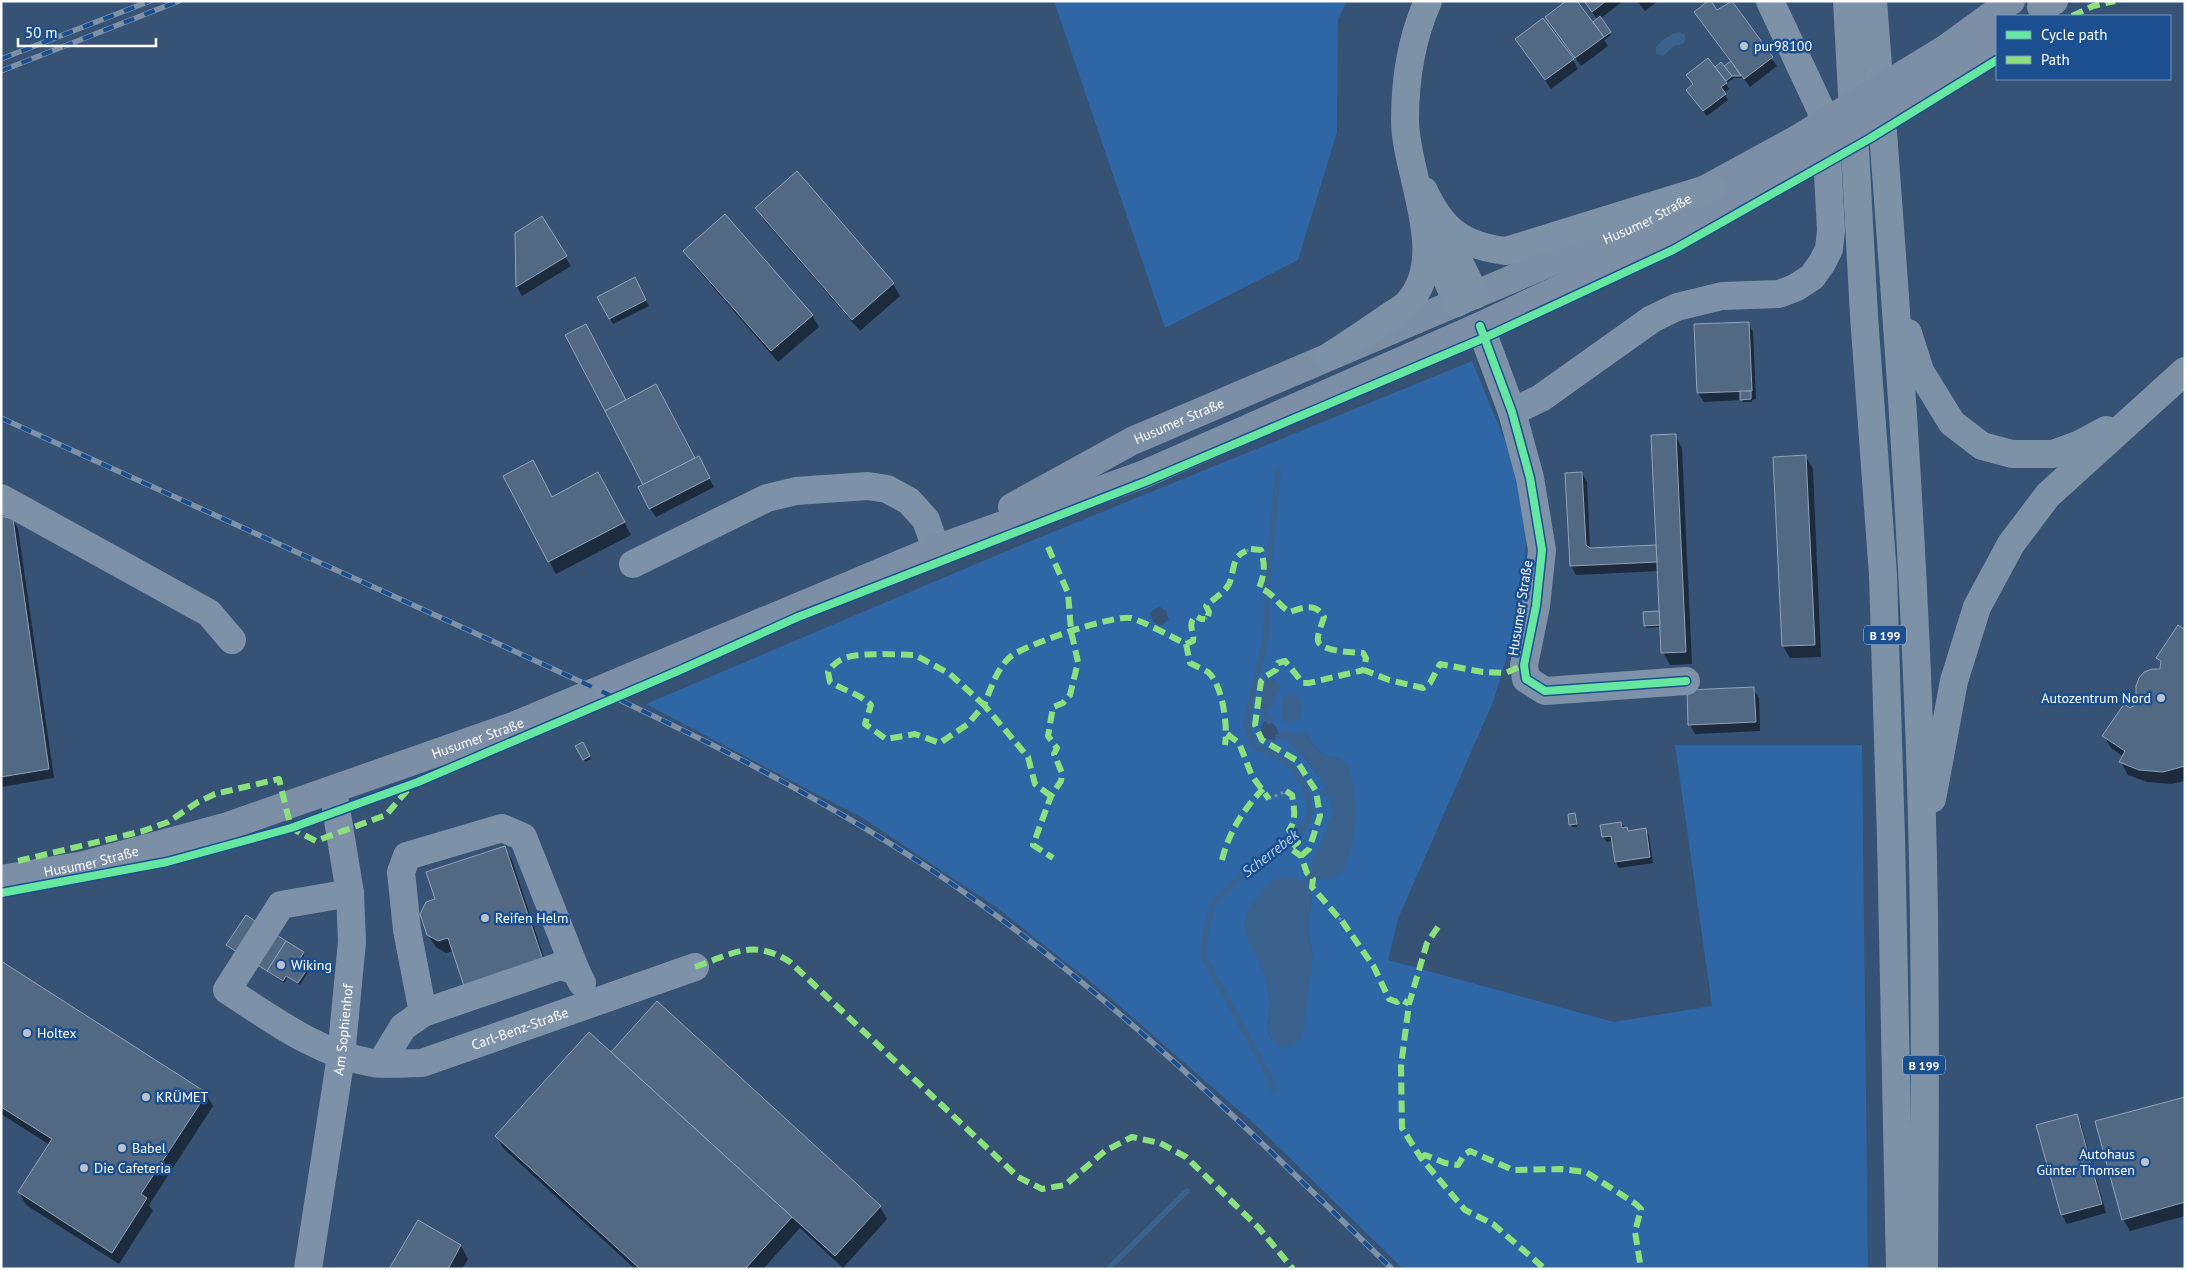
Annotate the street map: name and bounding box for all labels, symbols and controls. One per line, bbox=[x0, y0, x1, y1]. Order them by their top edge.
scale bar bbox=[18, 15, 155, 47]
legend bbox=[1996, 15, 2171, 80]
text: 50 m bbox=[25, 23, 58, 42]
text: Cycle path bbox=[2041, 25, 2107, 44]
place label: pur98100 bbox=[1754, 37, 1812, 55]
marker: pur98100 bbox=[1738, 40, 1750, 52]
text: Path bbox=[2041, 50, 2070, 69]
street label: Husumer Straße bbox=[1600, 189, 1695, 248]
street label: Husumer Straße bbox=[1131, 394, 1227, 448]
street label: Husumer Straße bbox=[1504, 559, 1536, 657]
road number: B 199 bbox=[1864, 626, 1906, 644]
place label: Autozentrum Nord bbox=[2041, 689, 2151, 707]
marker: Autozentrum Nord bbox=[2155, 692, 2167, 704]
street label: Husumer Straße bbox=[429, 713, 527, 763]
water label: Scherrebek bbox=[1238, 824, 1303, 881]
street label: Husumer Straße bbox=[43, 842, 141, 881]
place label: Reifen Helm bbox=[495, 909, 568, 927]
marker: Reifen Helm bbox=[479, 912, 491, 924]
place label: Wiking bbox=[291, 956, 332, 974]
marker: Wiking bbox=[275, 959, 287, 971]
street label: Am Sophienhof bbox=[329, 983, 357, 1076]
street label: Carl-Benz-Straße bbox=[469, 1003, 571, 1054]
place label: Holtex bbox=[37, 1024, 77, 1042]
marker: Holtex bbox=[21, 1027, 33, 1039]
road number: B 199 bbox=[1903, 1056, 1945, 1074]
place label: KRÜMET bbox=[156, 1088, 209, 1106]
marker: KRÜMET bbox=[140, 1091, 152, 1103]
place label: Babel bbox=[132, 1139, 166, 1157]
marker: Babel bbox=[116, 1142, 128, 1154]
place label: Autohaus Günter Thomsen bbox=[2036, 1145, 2135, 1179]
marker: Autohaus Günter Thomsen bbox=[2139, 1156, 2151, 1168]
place label: Die Cafeteria bbox=[94, 1159, 171, 1177]
marker: Die Cafeteria bbox=[78, 1162, 90, 1174]

